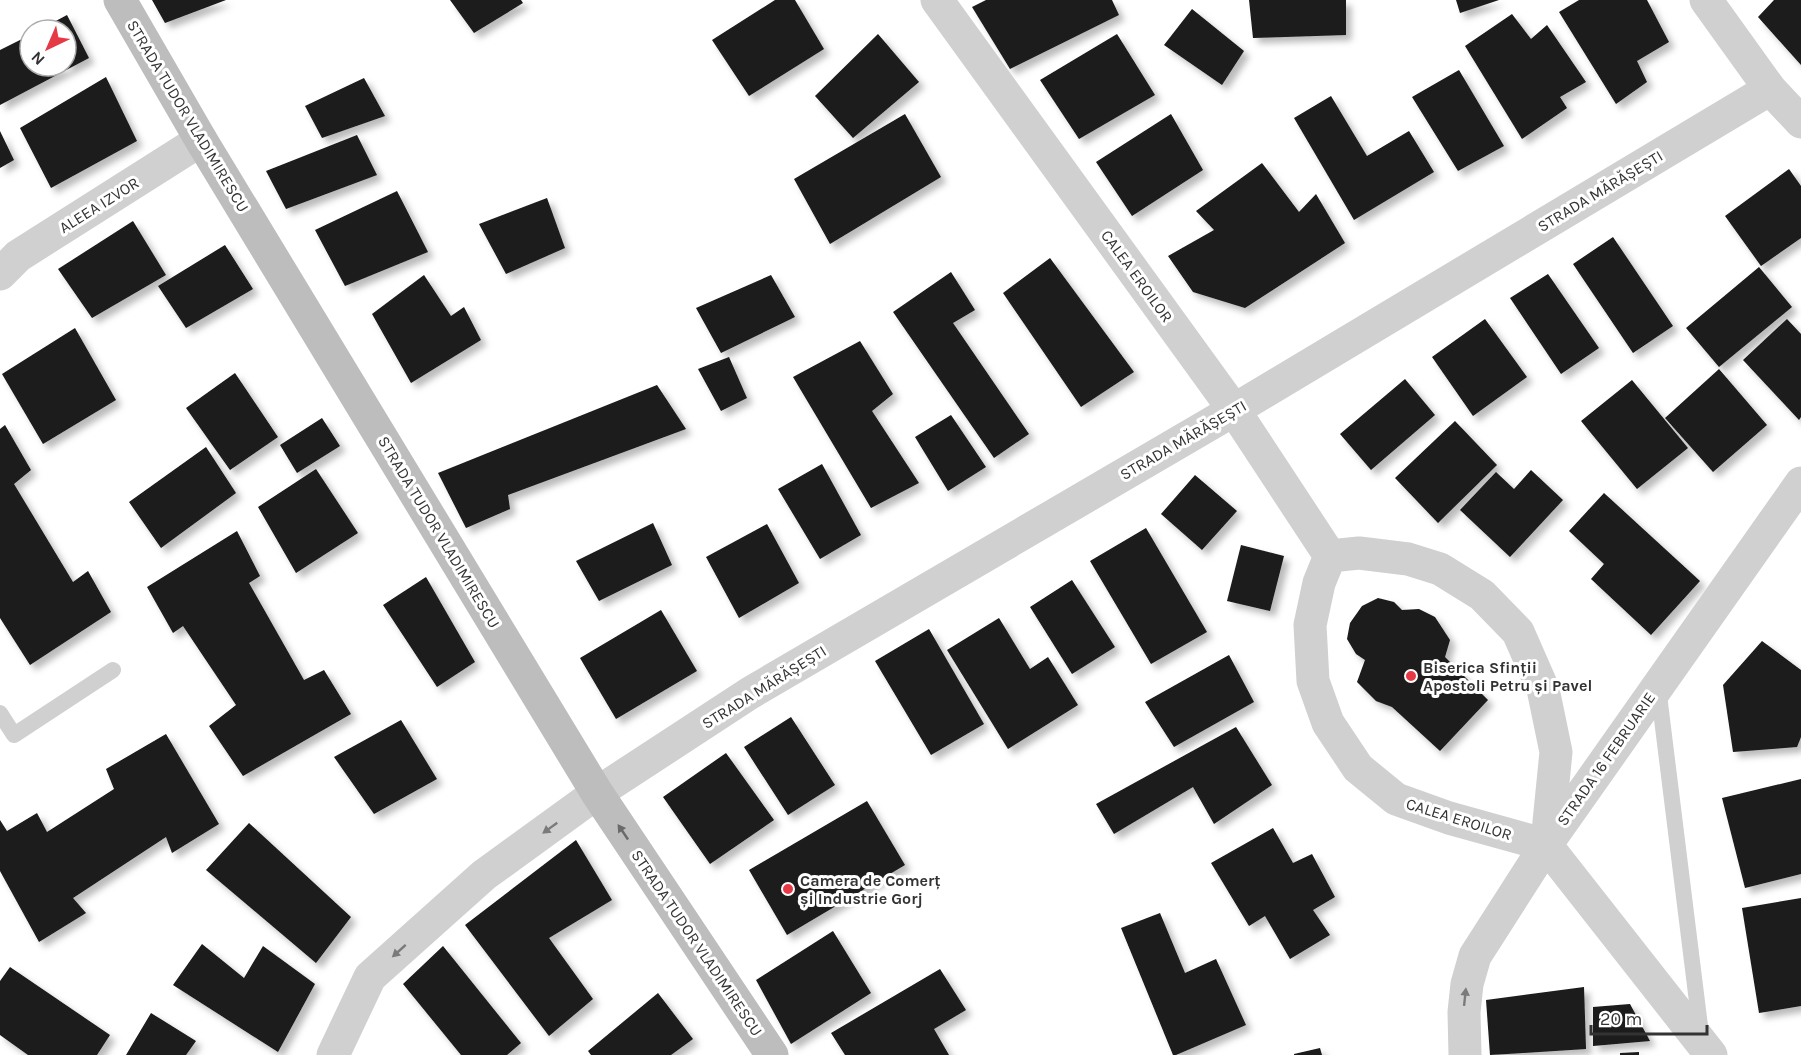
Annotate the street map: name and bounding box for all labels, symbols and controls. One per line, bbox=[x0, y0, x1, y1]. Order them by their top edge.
street label: STRADA TUDOR VLADIMIRESCU bbox=[123, 17, 253, 215]
north arrow bbox=[18, 18, 78, 78]
text: N bbox=[27, 48, 49, 69]
street label: STRADA MĂRĂȘEȘTI bbox=[1534, 146, 1666, 236]
street label: ALEEA IZVOR bbox=[56, 173, 142, 237]
street label: CALEA EROILOR bbox=[1097, 226, 1177, 326]
street label: STRADA MĂRĂȘEȘTI bbox=[1116, 396, 1250, 484]
street label: STRADA TUDOR VLADIMIRESCU bbox=[374, 433, 504, 631]
street label: STRADA MĂRĂȘEȘTI bbox=[698, 641, 830, 733]
place label: Biserica Sfinții Apostoli Petru și Pavel bbox=[1423, 658, 1592, 695]
marker: Biserica Sfinții Apostoli Petru și Pavel bbox=[1404, 669, 1418, 683]
street label: STRADA 16 FEBRUARIE bbox=[1553, 689, 1659, 829]
street label: CALEA EROILOR bbox=[1404, 794, 1514, 844]
one-way arrow bbox=[542, 822, 558, 834]
one-way arrow bbox=[617, 824, 628, 840]
street label: STRADA TUDOR VLADIMIRESCU bbox=[627, 846, 767, 1040]
place label: Camera de Comerț și Industrie Gorj bbox=[800, 871, 941, 908]
marker: Camera de Comerț și Industrie Gorj bbox=[781, 882, 795, 896]
one-way arrow bbox=[392, 944, 407, 957]
one-way arrow bbox=[1460, 987, 1470, 1006]
scale bar bbox=[1591, 998, 1706, 1036]
text: 20 m bbox=[1600, 1008, 1642, 1030]

